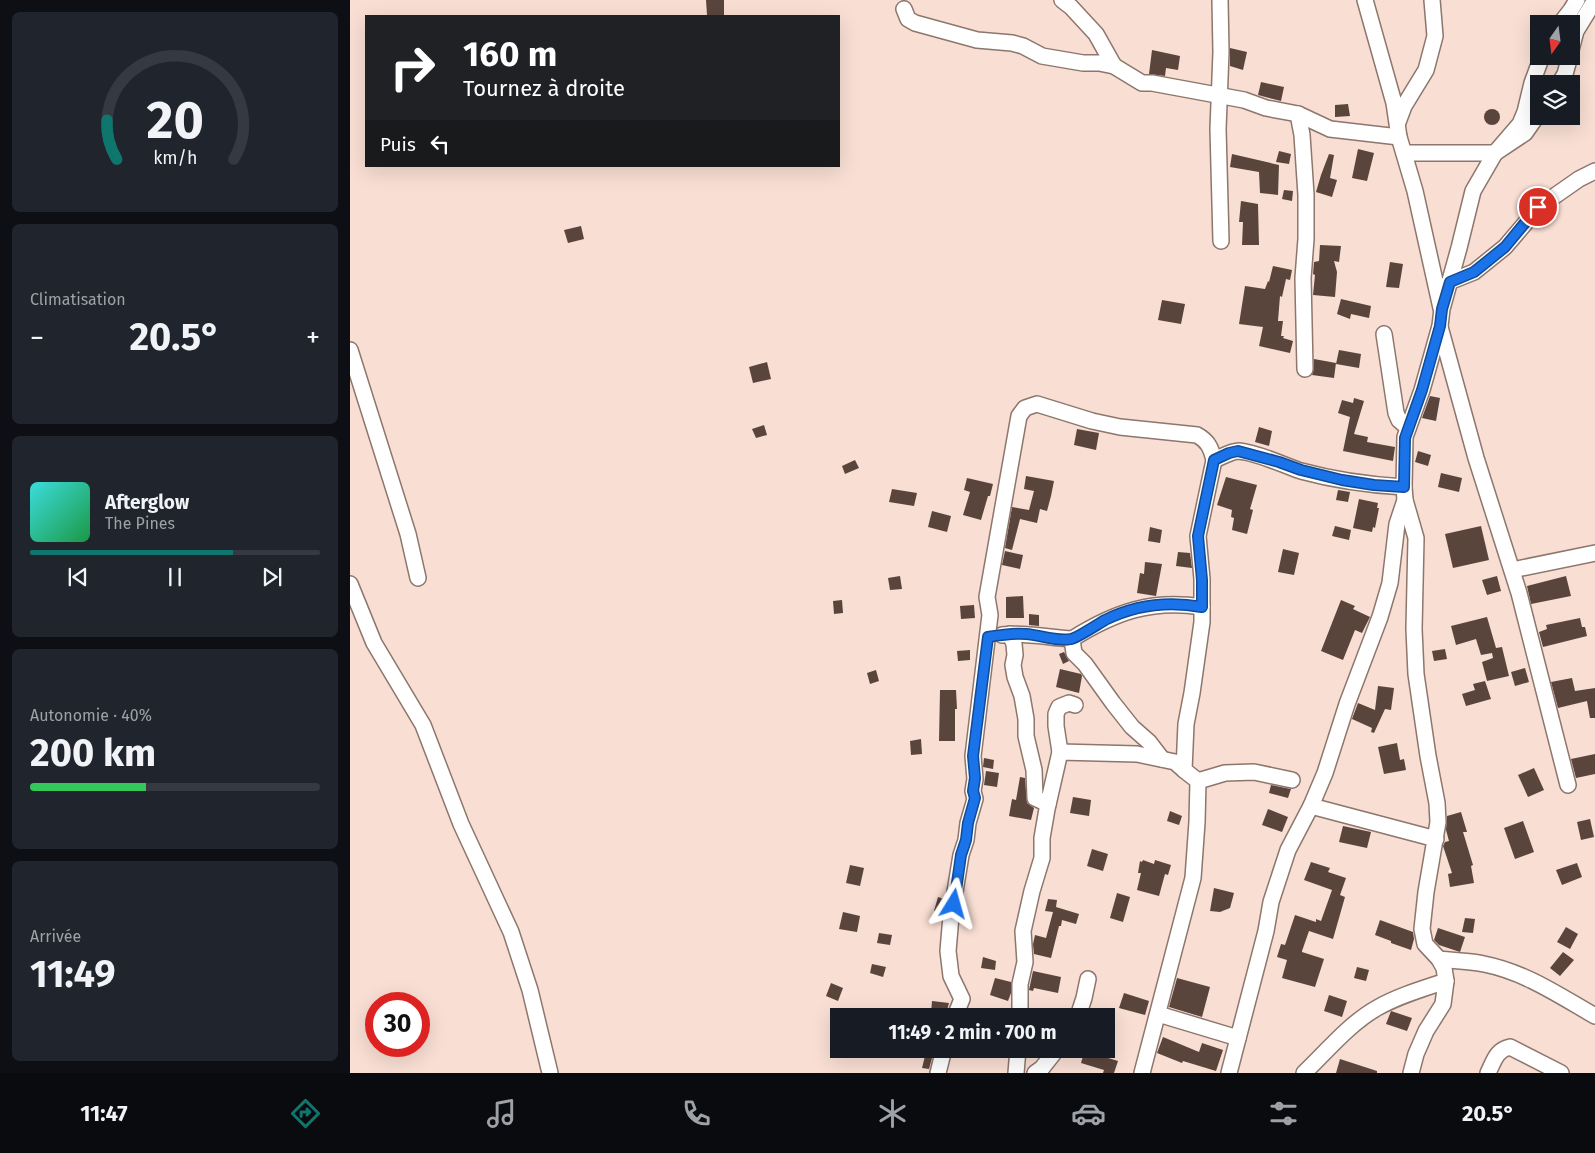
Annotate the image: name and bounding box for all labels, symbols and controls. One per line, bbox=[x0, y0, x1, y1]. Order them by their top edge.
north arrow bbox=[1530, 15, 1580, 65]
map controls bbox=[1530, 15, 1580, 125]
text: 160 m bbox=[463, 33, 557, 75]
icon: right bbox=[380, 35, 445, 100]
text: Tournez à droite bbox=[463, 75, 625, 102]
button: layers bbox=[1530, 75, 1580, 125]
text: 20 bbox=[146, 89, 204, 152]
icon: left bbox=[426, 130, 454, 158]
text: Puis bbox=[380, 133, 416, 156]
text: km/h bbox=[153, 147, 197, 169]
pin bbox=[1517, 186, 1559, 228]
icon: arrive bbox=[1524, 193, 1552, 221]
text: Climatisation bbox=[30, 290, 126, 309]
text: 20.5° bbox=[129, 314, 221, 360]
text: − bbox=[30, 321, 44, 354]
text: + bbox=[306, 321, 320, 354]
text: Afterglow bbox=[105, 491, 189, 514]
text: The Pines bbox=[105, 514, 175, 533]
icon: previous bbox=[64, 563, 92, 591]
icon: pause bbox=[161, 563, 189, 591]
icon: next bbox=[258, 563, 286, 591]
text: Autonomie · 40% bbox=[30, 706, 152, 725]
text: 200 km bbox=[30, 730, 156, 776]
position arrow bbox=[927, 877, 979, 929]
text: Arrivée bbox=[30, 927, 81, 946]
text: 11:49 bbox=[30, 951, 116, 997]
speed limit sign: 30 bbox=[365, 992, 430, 1057]
text: 11:49 · 2 min · 700 m bbox=[888, 1021, 1057, 1044]
icon: directions bbox=[288, 1096, 323, 1131]
icon: music bbox=[484, 1096, 519, 1131]
icon: phone bbox=[679, 1096, 714, 1131]
icon: climate bbox=[875, 1096, 910, 1131]
icon: car bbox=[1071, 1096, 1106, 1131]
icon: filters bbox=[1266, 1096, 1301, 1131]
text: 11:47 bbox=[80, 1100, 128, 1127]
text: 20.5° bbox=[1462, 1100, 1515, 1127]

